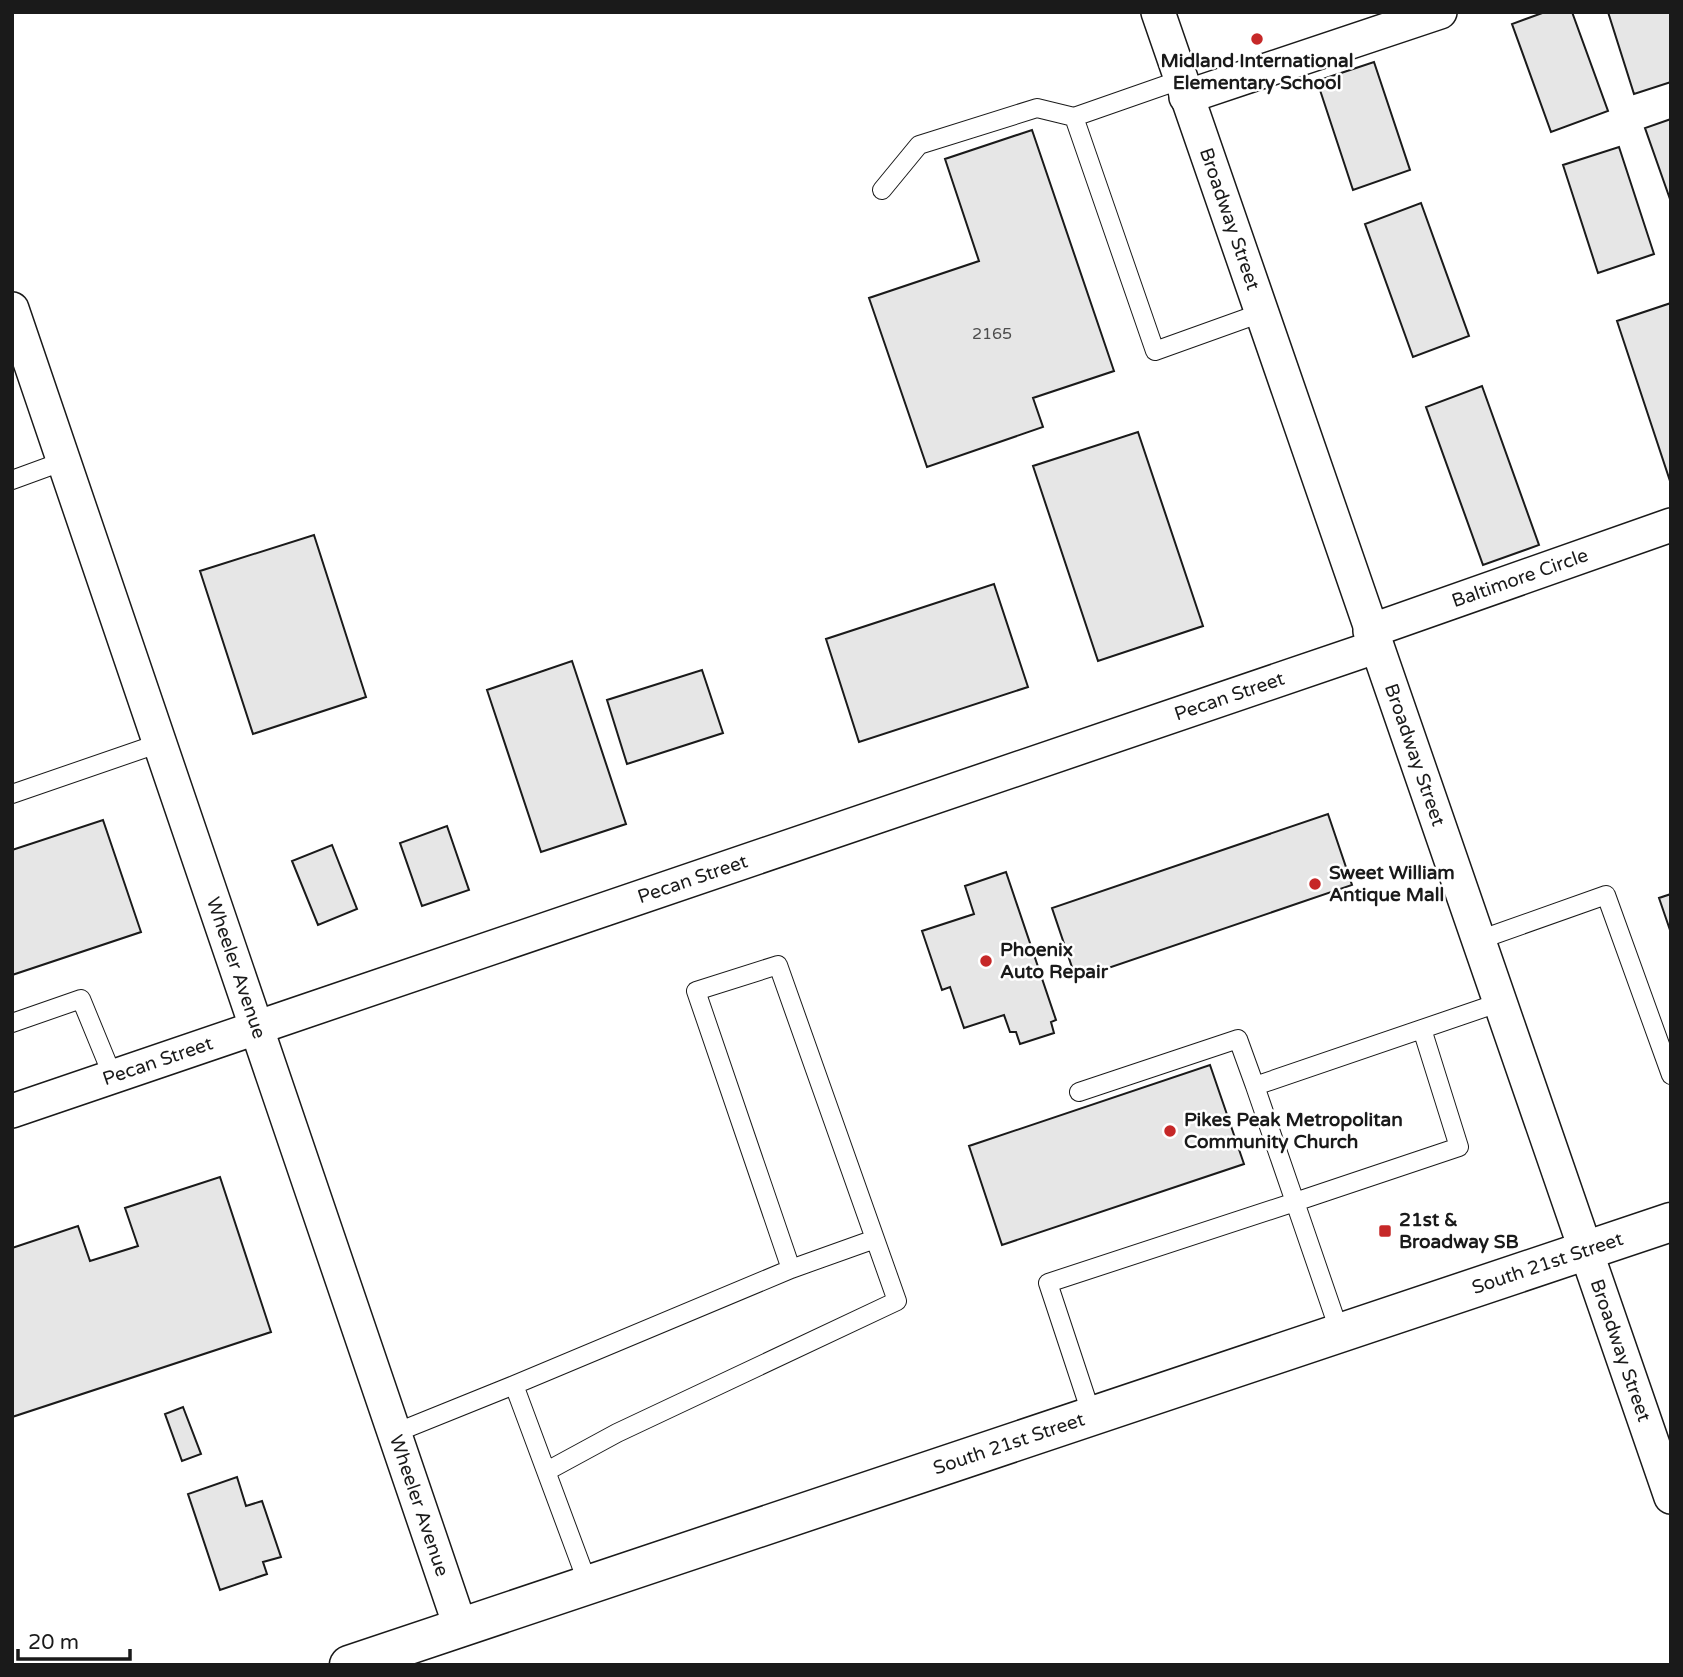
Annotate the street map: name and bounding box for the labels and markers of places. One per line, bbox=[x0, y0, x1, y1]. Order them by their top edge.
marker: Midland International Elementary School bbox=[1249, 31, 1265, 47]
place label: Midland International Elementary School bbox=[1160, 50, 1354, 95]
place label: Sweet William Antique Mall bbox=[1329, 862, 1455, 907]
marker: Sweet William Antique Mall bbox=[1307, 876, 1323, 892]
place label: Phoenix Auto Repair bbox=[1000, 939, 1109, 984]
marker: Phoenix Auto Repair bbox=[978, 953, 994, 969]
place label: Pikes Peak Metropolitan Community Church bbox=[1184, 1109, 1403, 1154]
marker: Pikes Peak Metropolitan Community Church bbox=[1162, 1123, 1178, 1139]
place label: 21st & Broadway SB bbox=[1399, 1209, 1519, 1254]
marker: 21st & Broadway SB bbox=[1377, 1223, 1393, 1239]

